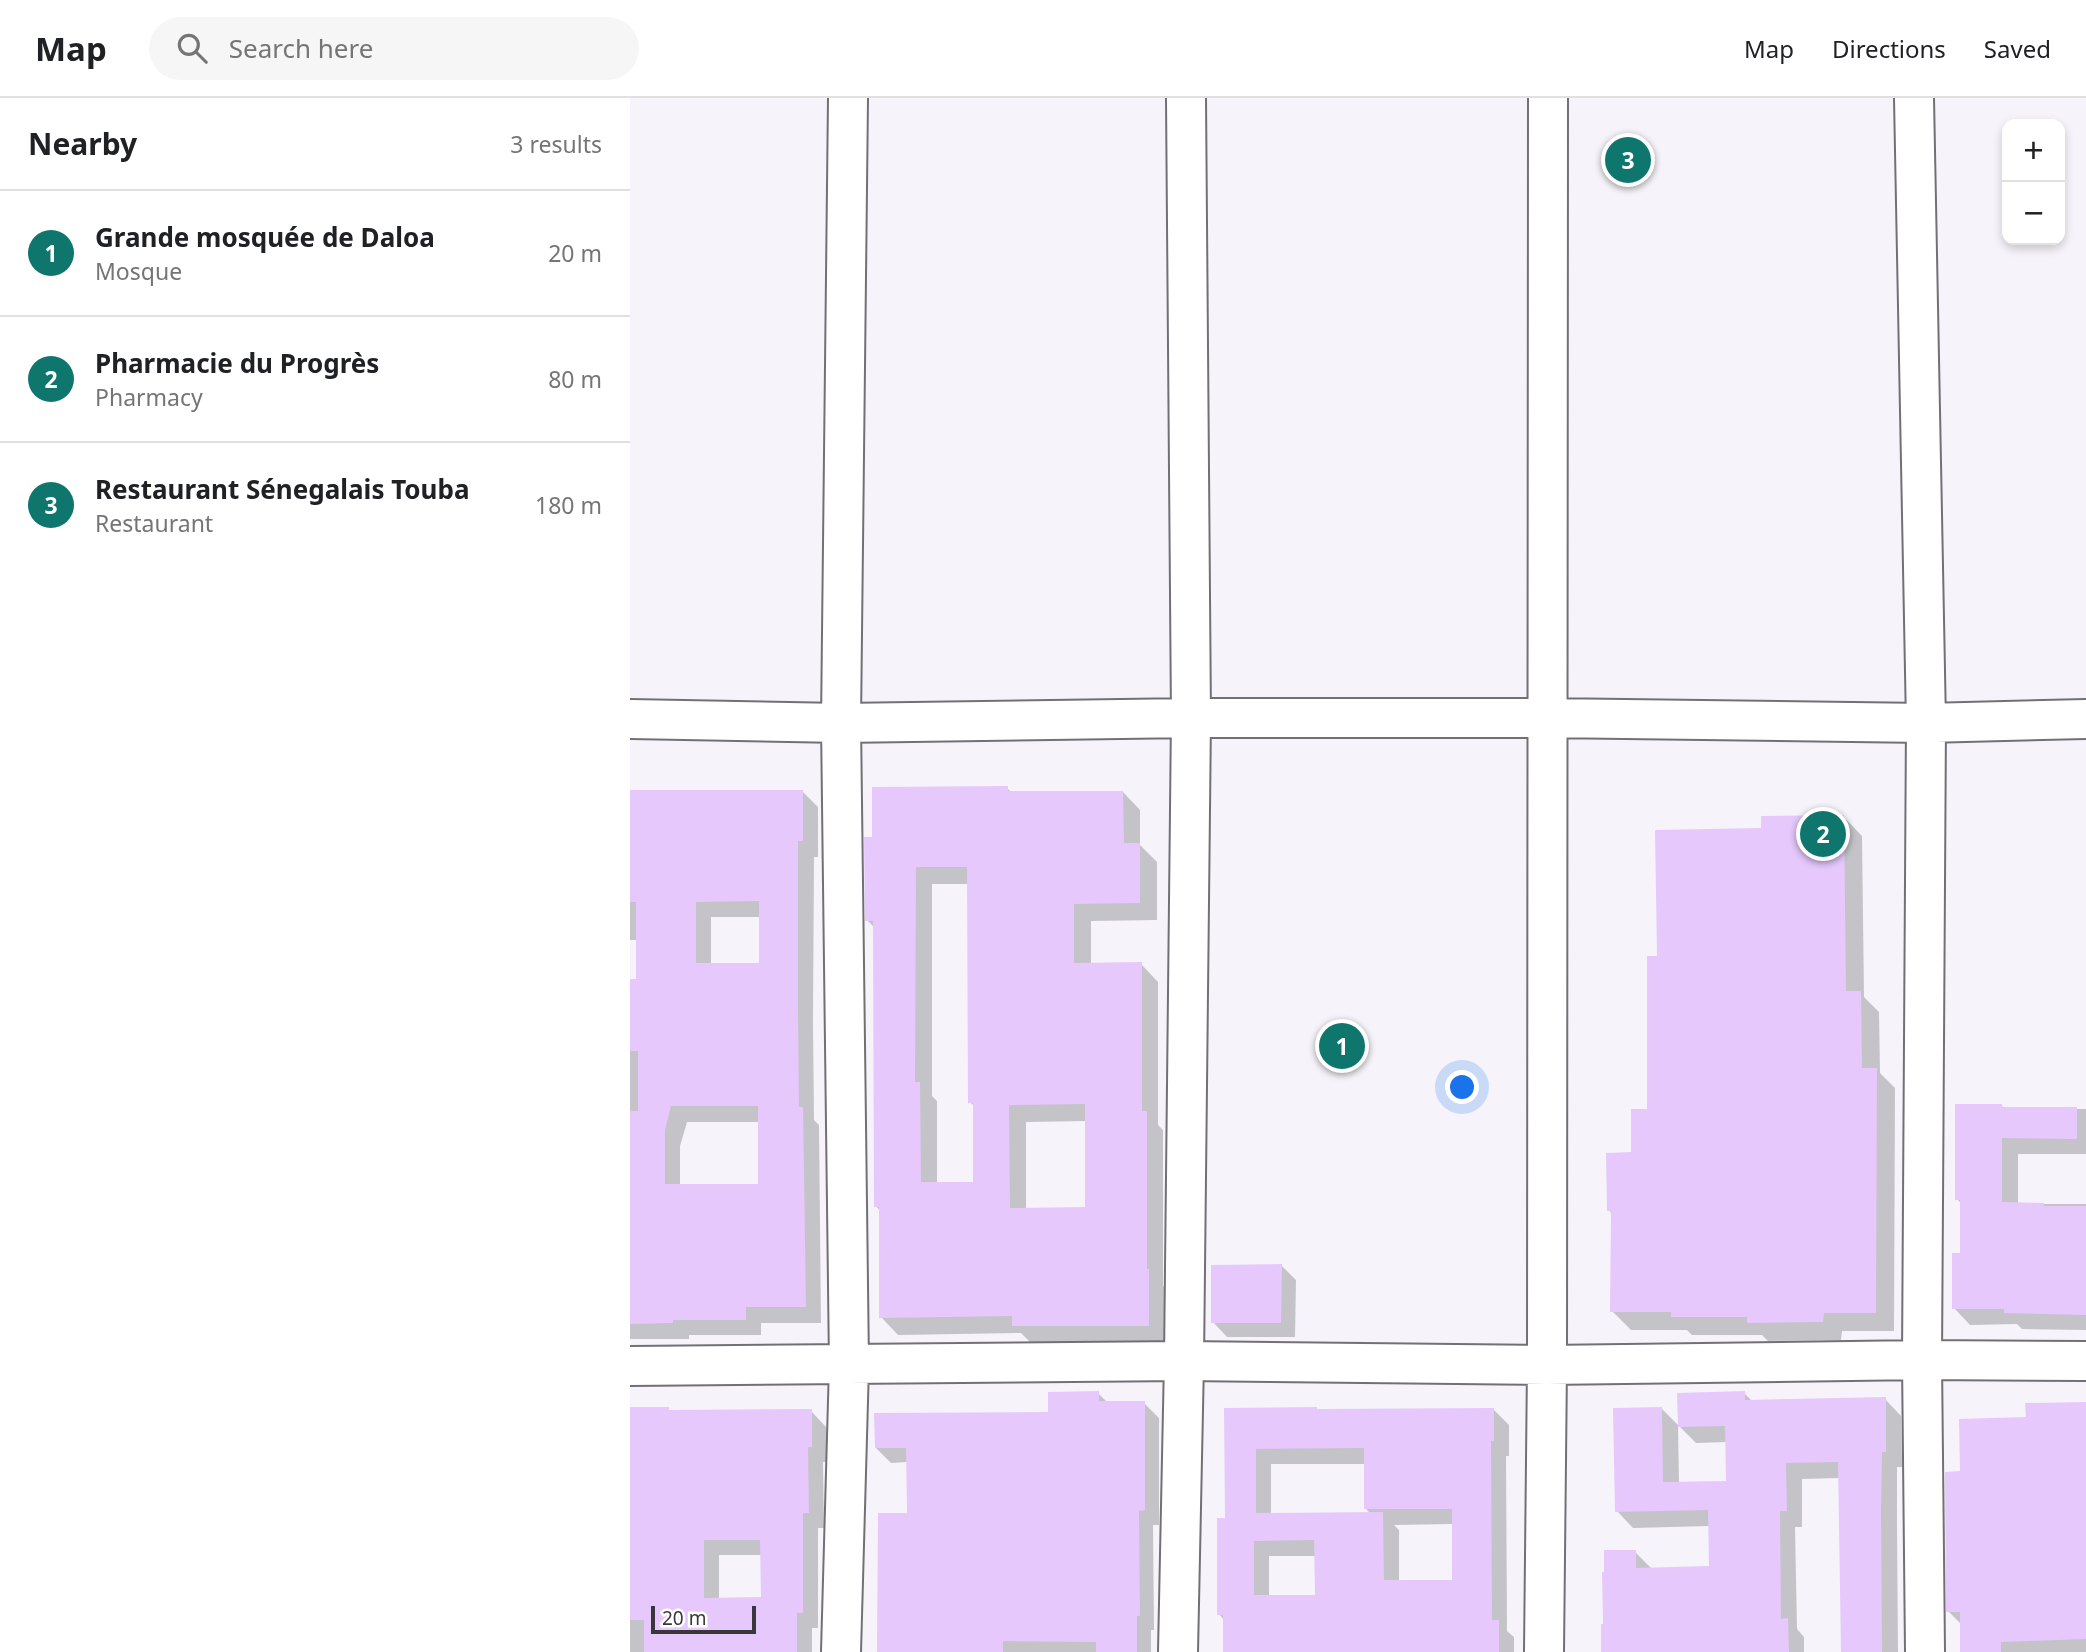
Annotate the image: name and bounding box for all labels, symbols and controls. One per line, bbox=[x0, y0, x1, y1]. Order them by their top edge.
search box bbox=[149, 17, 639, 80]
text: Map bbox=[35, 26, 107, 71]
icon: search bbox=[173, 29, 211, 67]
text: Search here bbox=[229, 30, 373, 66]
text: Map bbox=[1744, 32, 1794, 65]
text: Directions bbox=[1832, 32, 1946, 65]
text: Saved bbox=[1984, 32, 2051, 65]
map controls bbox=[2002, 119, 2065, 245]
button: + bbox=[2002, 119, 2065, 182]
text: Nearby bbox=[28, 123, 137, 164]
text: 3 results bbox=[510, 128, 602, 160]
pin: 3 bbox=[1605, 134, 1651, 186]
button: − bbox=[2002, 182, 2065, 245]
text: Grande mosquée de Daloa bbox=[95, 219, 435, 255]
text: 1 bbox=[44, 237, 58, 269]
text: 20 m bbox=[548, 237, 602, 269]
text: Mosque bbox=[95, 255, 182, 287]
text: Pharmacie du Progrès bbox=[95, 345, 379, 381]
text: 2 bbox=[44, 363, 58, 395]
text: 80 m bbox=[548, 363, 602, 395]
text: Pharmacy bbox=[95, 381, 203, 413]
text: Restaurant Sénegalais Touba bbox=[95, 471, 470, 507]
text: 3 bbox=[44, 489, 58, 521]
text: 180 m bbox=[535, 489, 602, 521]
text: Restaurant bbox=[95, 507, 213, 539]
pin: 2 bbox=[1800, 808, 1846, 860]
pin: 1 bbox=[1319, 1020, 1365, 1072]
your location bbox=[1445, 1070, 1479, 1104]
scale bar bbox=[651, 1603, 756, 1635]
text: 20 m bbox=[662, 1605, 706, 1631]

